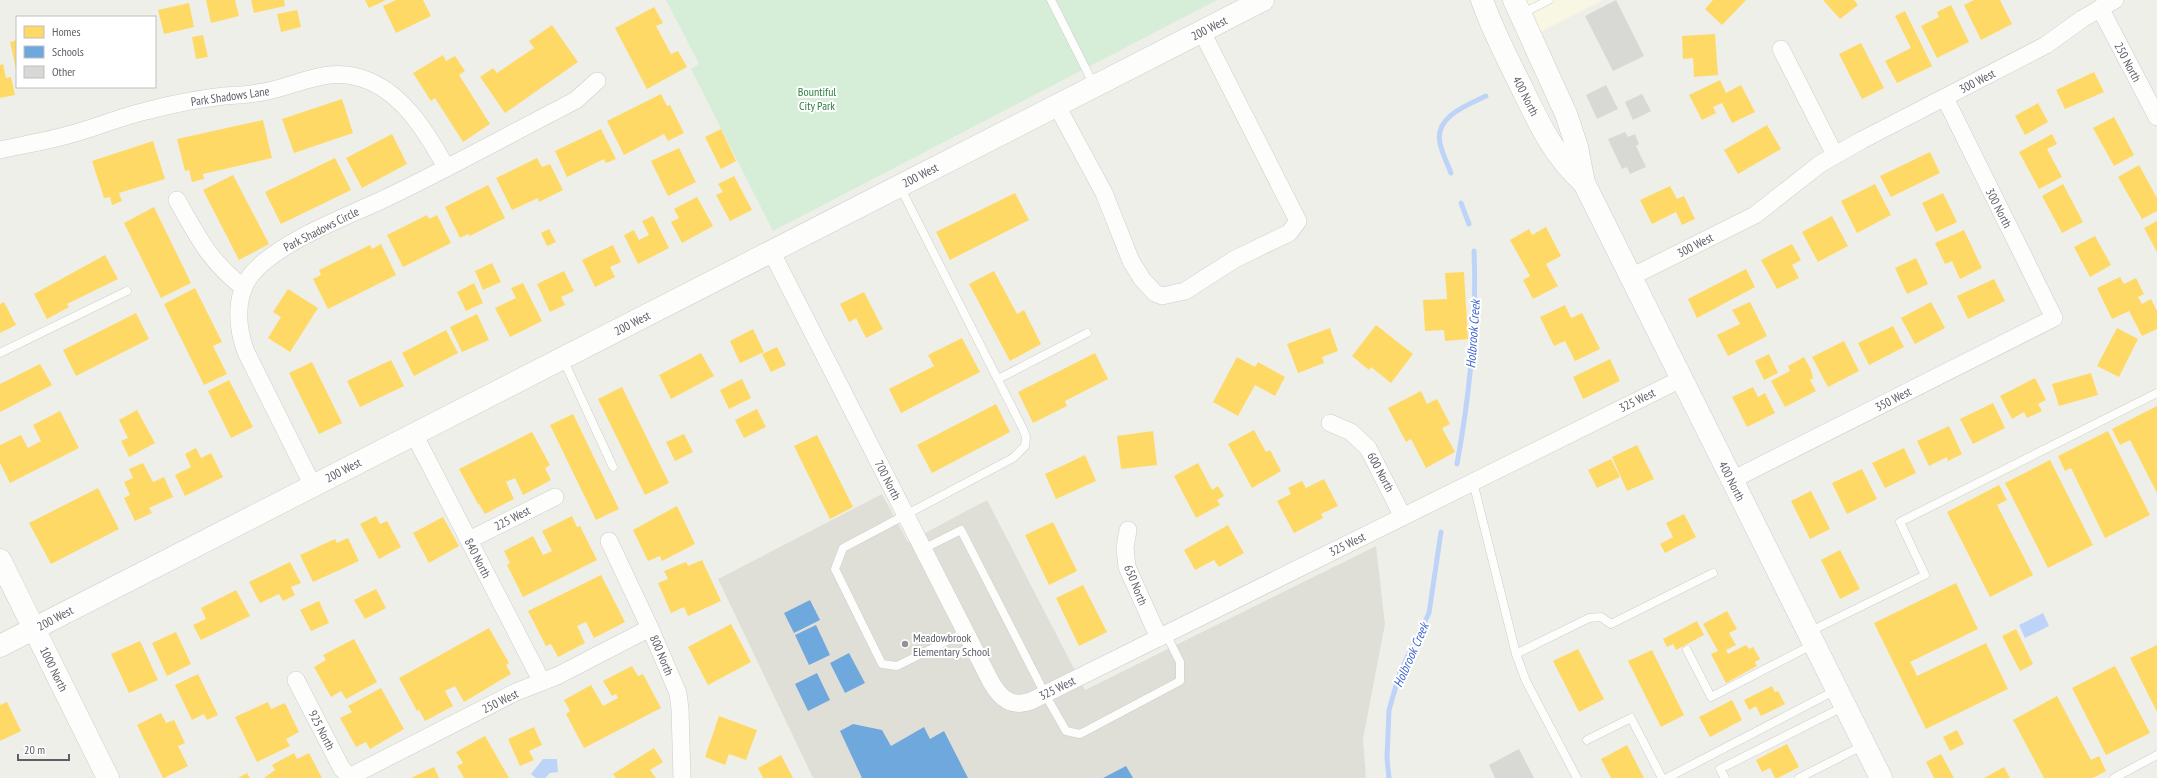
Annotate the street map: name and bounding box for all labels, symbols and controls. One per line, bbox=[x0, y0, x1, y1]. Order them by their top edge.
street label: 200 West bbox=[1188, 12, 1230, 43]
legend bbox=[16, 16, 156, 88]
text: Homes bbox=[52, 24, 80, 39]
street label: 250 North bbox=[2111, 40, 2145, 84]
text: Schools bbox=[52, 44, 84, 59]
text: Other bbox=[52, 64, 76, 79]
street label: 300 West bbox=[1956, 65, 1998, 96]
street label: 400 North bbox=[1510, 74, 1542, 118]
street label: Park Shadows Lane bbox=[190, 83, 270, 109]
park label: Bountiful City Park bbox=[798, 84, 836, 113]
street label: 200 West bbox=[899, 159, 941, 190]
street label: 300 North bbox=[1983, 186, 2015, 230]
street label: Park Shadows Circle bbox=[281, 204, 361, 254]
street label: 300 West bbox=[1674, 229, 1716, 260]
water label: Holbrook Creek bbox=[1462, 297, 1484, 369]
street label: 200 West bbox=[611, 307, 653, 338]
street label: 350 West bbox=[1872, 383, 1914, 414]
street label: 325 West bbox=[1616, 385, 1658, 415]
street label: 600 North bbox=[1364, 450, 1398, 494]
street label: 200 West bbox=[322, 454, 364, 485]
street label: 700 North bbox=[872, 458, 904, 502]
street label: 400 North bbox=[1716, 459, 1748, 503]
street label: 225 West bbox=[491, 502, 533, 533]
street label: 325 West bbox=[1326, 529, 1368, 559]
street label: 840 North bbox=[462, 536, 494, 580]
street label: 650 North bbox=[1121, 562, 1151, 608]
street label: 200 West bbox=[34, 602, 76, 634]
water label: Holbrook Creek bbox=[1389, 618, 1434, 690]
place label: Meadowbrook Elementary School bbox=[913, 630, 990, 659]
street label: 800 North bbox=[647, 632, 677, 678]
marker: Meadowbrook Elementary School bbox=[900, 639, 910, 649]
street label: 1000 North bbox=[37, 644, 71, 694]
street label: 325 West bbox=[1036, 673, 1078, 703]
street label: 250 West bbox=[479, 686, 521, 716]
street label: 925 North bbox=[306, 708, 338, 752]
scale bar bbox=[18, 736, 69, 762]
text: 20 m bbox=[24, 742, 45, 757]

